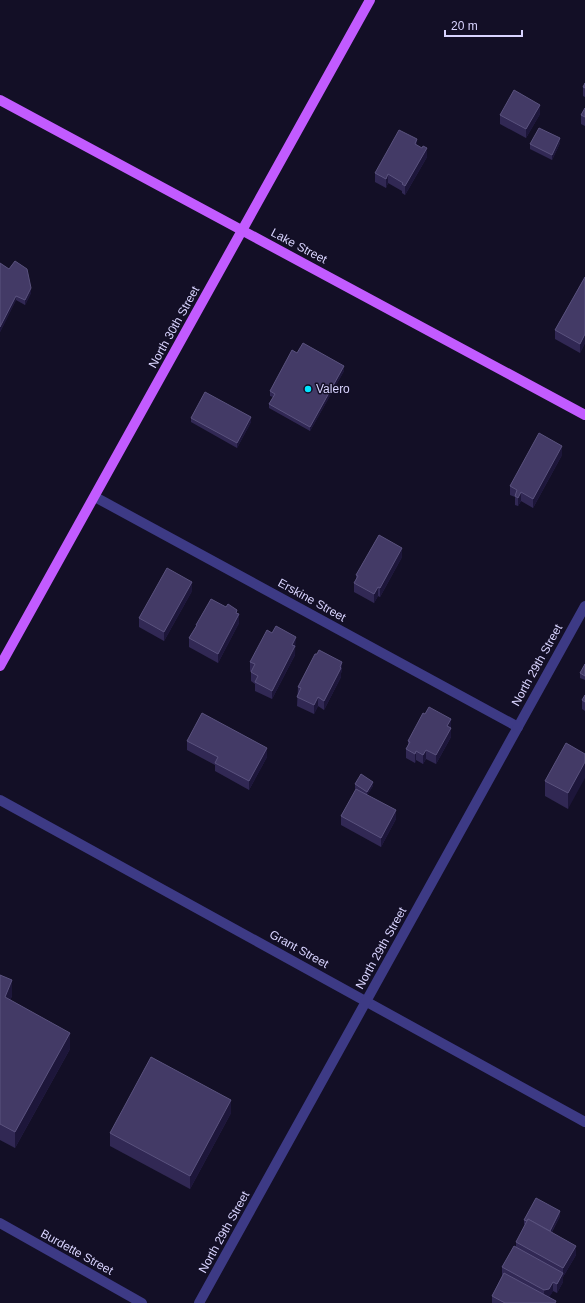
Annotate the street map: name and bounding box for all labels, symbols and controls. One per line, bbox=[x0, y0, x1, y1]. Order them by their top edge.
scale bar bbox=[445, 12, 522, 38]
text: 20 m bbox=[451, 19, 478, 33]
street label: Lake Street bbox=[269, 225, 330, 267]
street label: North 30th Street bbox=[146, 283, 203, 370]
place label: Valero bbox=[316, 382, 350, 396]
marker: Valero bbox=[303, 384, 313, 394]
street label: Erskine Street bbox=[276, 576, 349, 625]
street label: North 29th Street bbox=[509, 621, 566, 708]
street label: North 29th Street bbox=[353, 904, 410, 991]
street label: Grant Street bbox=[267, 927, 332, 971]
street label: North 29th Street bbox=[196, 1188, 253, 1275]
street label: Burdette Street bbox=[38, 1226, 116, 1278]

